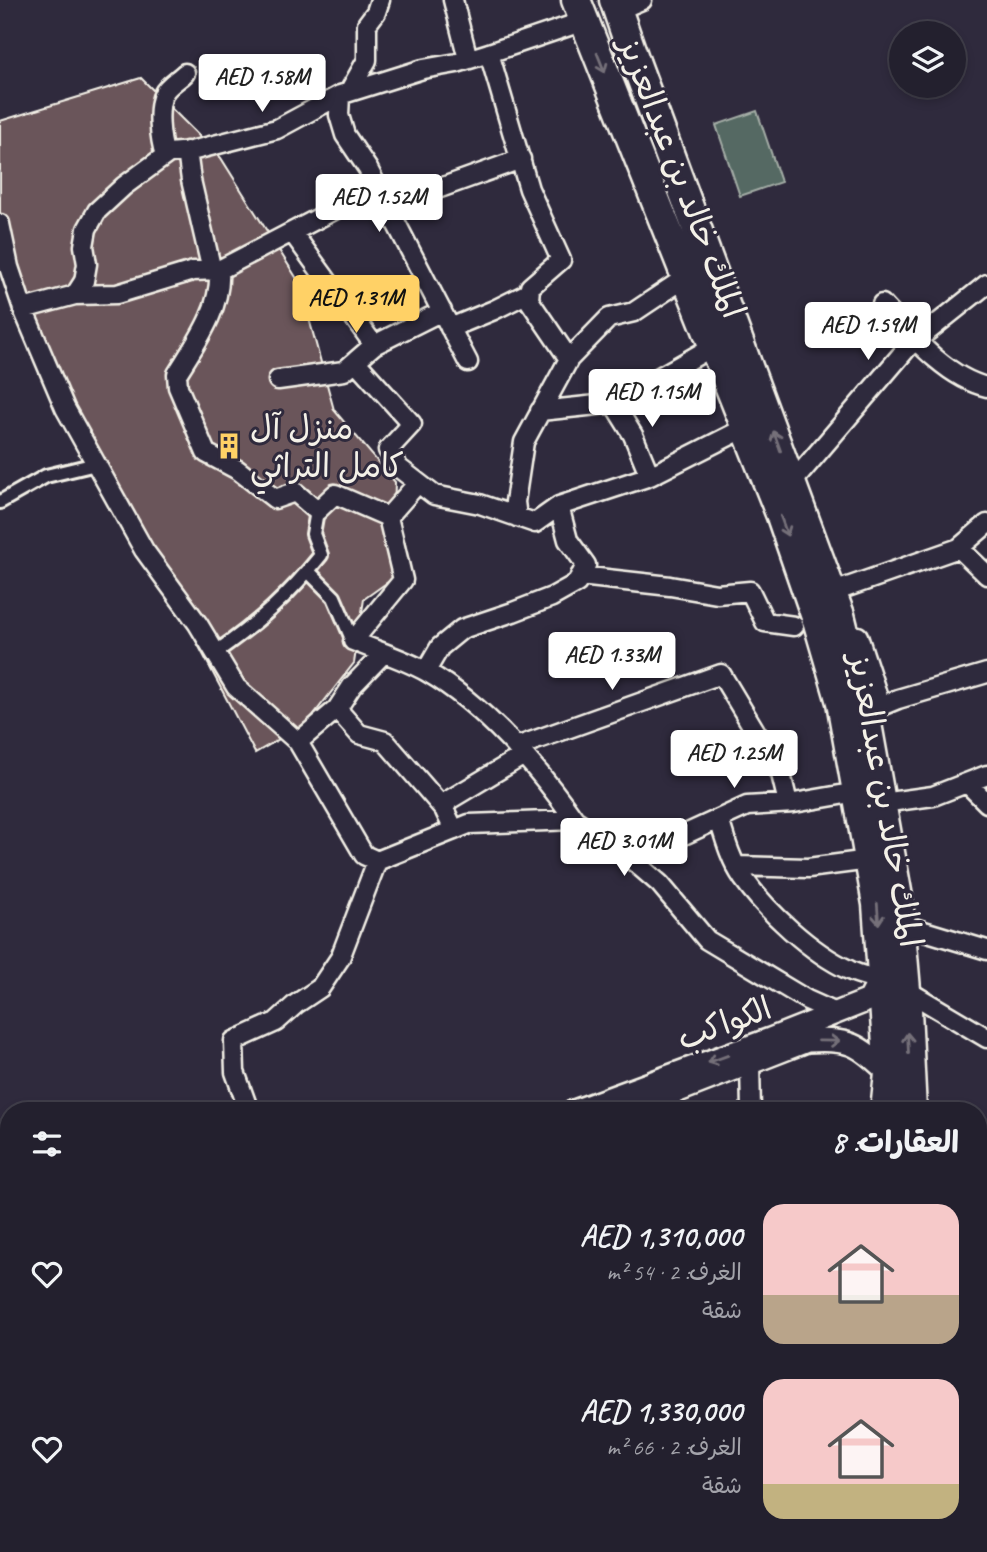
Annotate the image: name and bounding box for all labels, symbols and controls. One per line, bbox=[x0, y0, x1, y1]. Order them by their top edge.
map controls bbox=[889, 21, 966, 98]
button: layers bbox=[889, 21, 966, 98]
street label: الملك خالد بن عبدالعزيز bbox=[608, 28, 755, 324]
one-way arrow bbox=[596, 52, 609, 74]
pin: AED 1.58M bbox=[182, 54, 342, 114]
text: AED 1.58M bbox=[215, 62, 309, 91]
pin: AED 1.52M bbox=[299, 174, 459, 234]
text: AED 1.52M bbox=[332, 182, 426, 211]
pin: AED 1.31M bbox=[276, 276, 436, 335]
text: AED 1.31M bbox=[308, 283, 404, 312]
pin: AED 1.59M bbox=[788, 302, 948, 362]
text: AED 1.59M bbox=[821, 310, 915, 339]
pin: AED 1.15M bbox=[572, 370, 732, 429]
text: AED 1.15M bbox=[605, 377, 699, 406]
place label: منزل آل كامل التراثي bbox=[250, 407, 404, 495]
building icon: منزل آل كامل التراثي bbox=[214, 431, 244, 461]
one-way arrow bbox=[770, 431, 782, 453]
one-way arrow bbox=[779, 514, 791, 536]
pin: AED 1.33M bbox=[532, 632, 692, 692]
text: AED 1.33M bbox=[564, 640, 660, 669]
street label: الملك خالد بن عبدالعزيز bbox=[839, 647, 933, 950]
pin: AED 1.25M bbox=[654, 730, 814, 790]
text: AED 1.25M bbox=[687, 738, 781, 767]
pin: AED 3.01M bbox=[544, 818, 704, 878]
text: AED 3.01M bbox=[576, 826, 672, 855]
one-way arrow bbox=[872, 902, 885, 925]
street label: الكواكب bbox=[671, 987, 777, 1059]
one-way arrow bbox=[902, 1032, 915, 1055]
one-way arrow bbox=[817, 1034, 840, 1048]
one-way arrow bbox=[707, 1054, 729, 1066]
text: العقارات: 8 bbox=[832, 1123, 959, 1161]
icon: filters bbox=[28, 1125, 66, 1163]
text: AED 1,310,000 bbox=[580, 1217, 742, 1255]
icon: home bbox=[819, 1232, 903, 1316]
icon: heart bbox=[28, 1255, 66, 1293]
text: الغرف: 2 · 54 m² bbox=[607, 1258, 742, 1287]
text: شقة bbox=[702, 1296, 742, 1325]
text: AED 1,330,000 bbox=[580, 1392, 742, 1430]
icon: home bbox=[819, 1407, 903, 1491]
icon: heart bbox=[28, 1430, 66, 1468]
text: الغرف: 2 · 66 m² bbox=[607, 1433, 742, 1462]
text: شقة bbox=[702, 1471, 742, 1500]

